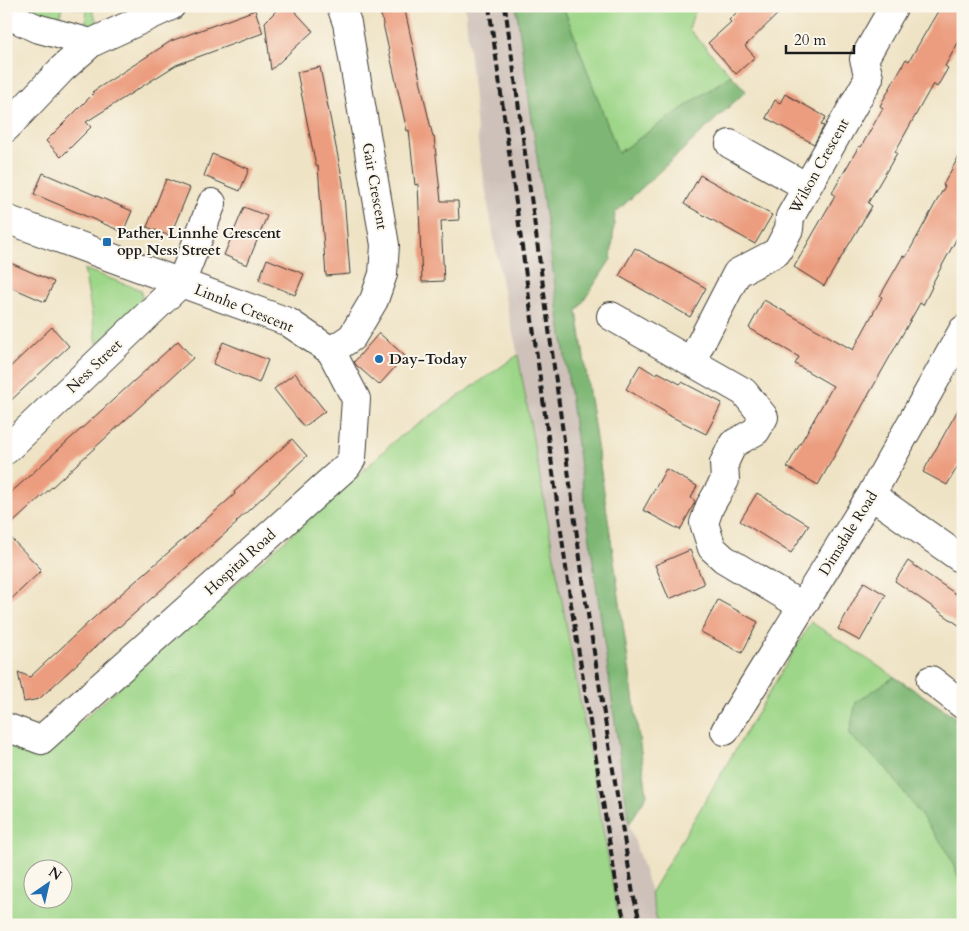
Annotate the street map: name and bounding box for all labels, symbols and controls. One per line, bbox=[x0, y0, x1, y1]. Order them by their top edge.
scale bar bbox=[786, 22, 854, 54]
text: 20 m bbox=[794, 30, 826, 50]
street label: Wilson Crescent bbox=[784, 115, 854, 218]
street label: Gair Crescent bbox=[358, 141, 393, 231]
place label: Pather, Linnhe Crescent opp Ness Street bbox=[117, 223, 282, 260]
marker: Pather, Linnhe Crescent opp Ness Street bbox=[101, 236, 113, 248]
street label: Linnhe Crescent bbox=[192, 279, 297, 337]
street label: Ness Street bbox=[62, 334, 126, 397]
place label: Day-Today bbox=[389, 349, 468, 369]
marker: Day-Today bbox=[373, 353, 385, 365]
street label: Dimsdale Road bbox=[814, 487, 882, 579]
street label: Hospital Road bbox=[200, 524, 280, 600]
north arrow bbox=[22, 858, 72, 908]
text: N bbox=[45, 862, 65, 885]

